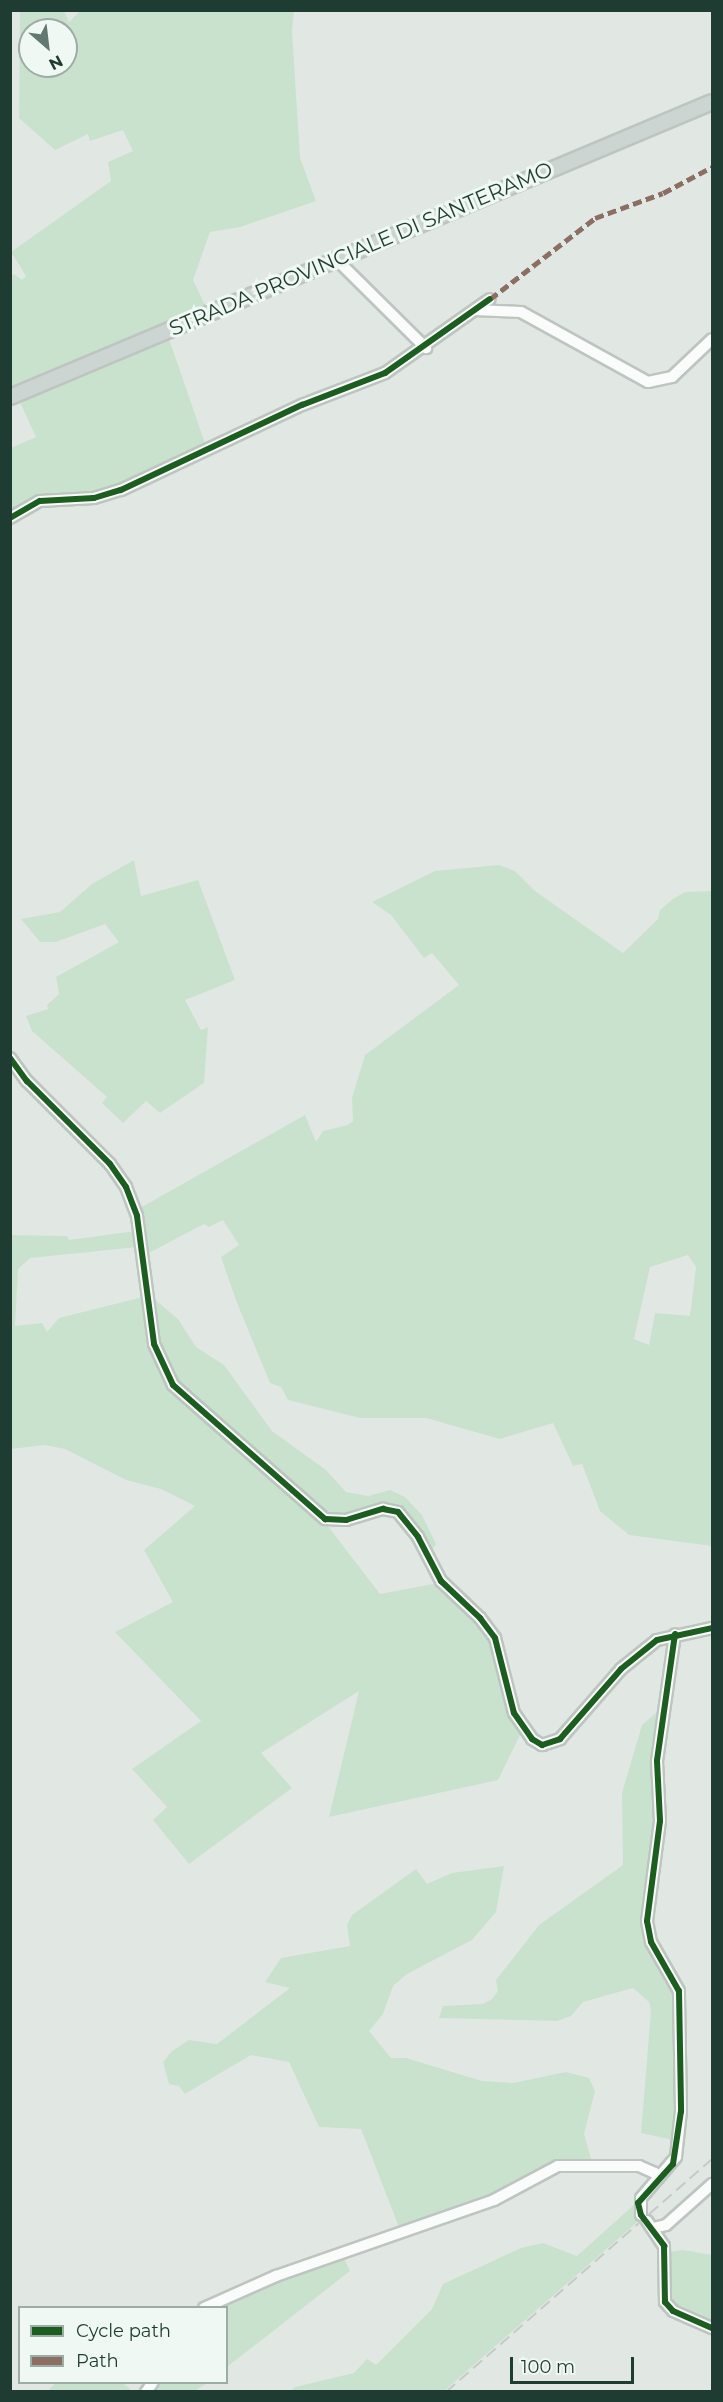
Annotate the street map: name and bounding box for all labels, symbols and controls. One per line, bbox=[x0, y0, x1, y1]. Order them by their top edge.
north arrow bbox=[18, 18, 78, 78]
text: N bbox=[46, 51, 66, 74]
street label: STRADA PROVINCIALE DI SANTERAMO bbox=[165, 156, 557, 342]
legend bbox=[18, 2306, 228, 2384]
text: Cycle path bbox=[76, 2320, 171, 2342]
scale bar bbox=[513, 2345, 638, 2383]
text: Path bbox=[76, 2350, 119, 2372]
text: 100 m bbox=[521, 2356, 575, 2378]

